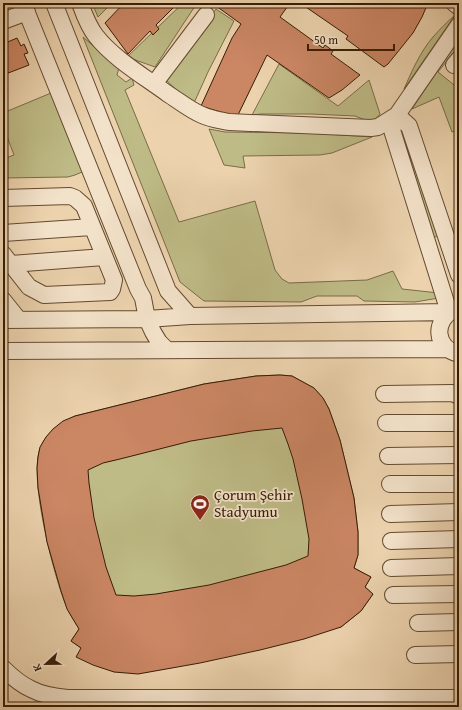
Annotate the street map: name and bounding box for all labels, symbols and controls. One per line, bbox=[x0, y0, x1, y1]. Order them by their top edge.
scale bar bbox=[308, 26, 394, 52]
text: 50 m bbox=[314, 31, 338, 48]
place label: Çorum Şehir Stadyumu bbox=[214, 484, 293, 522]
sports icon: Çorum Şehir Stadyumu bbox=[189, 493, 211, 521]
north arrow bbox=[26, 644, 66, 684]
text: K bbox=[28, 661, 45, 674]

